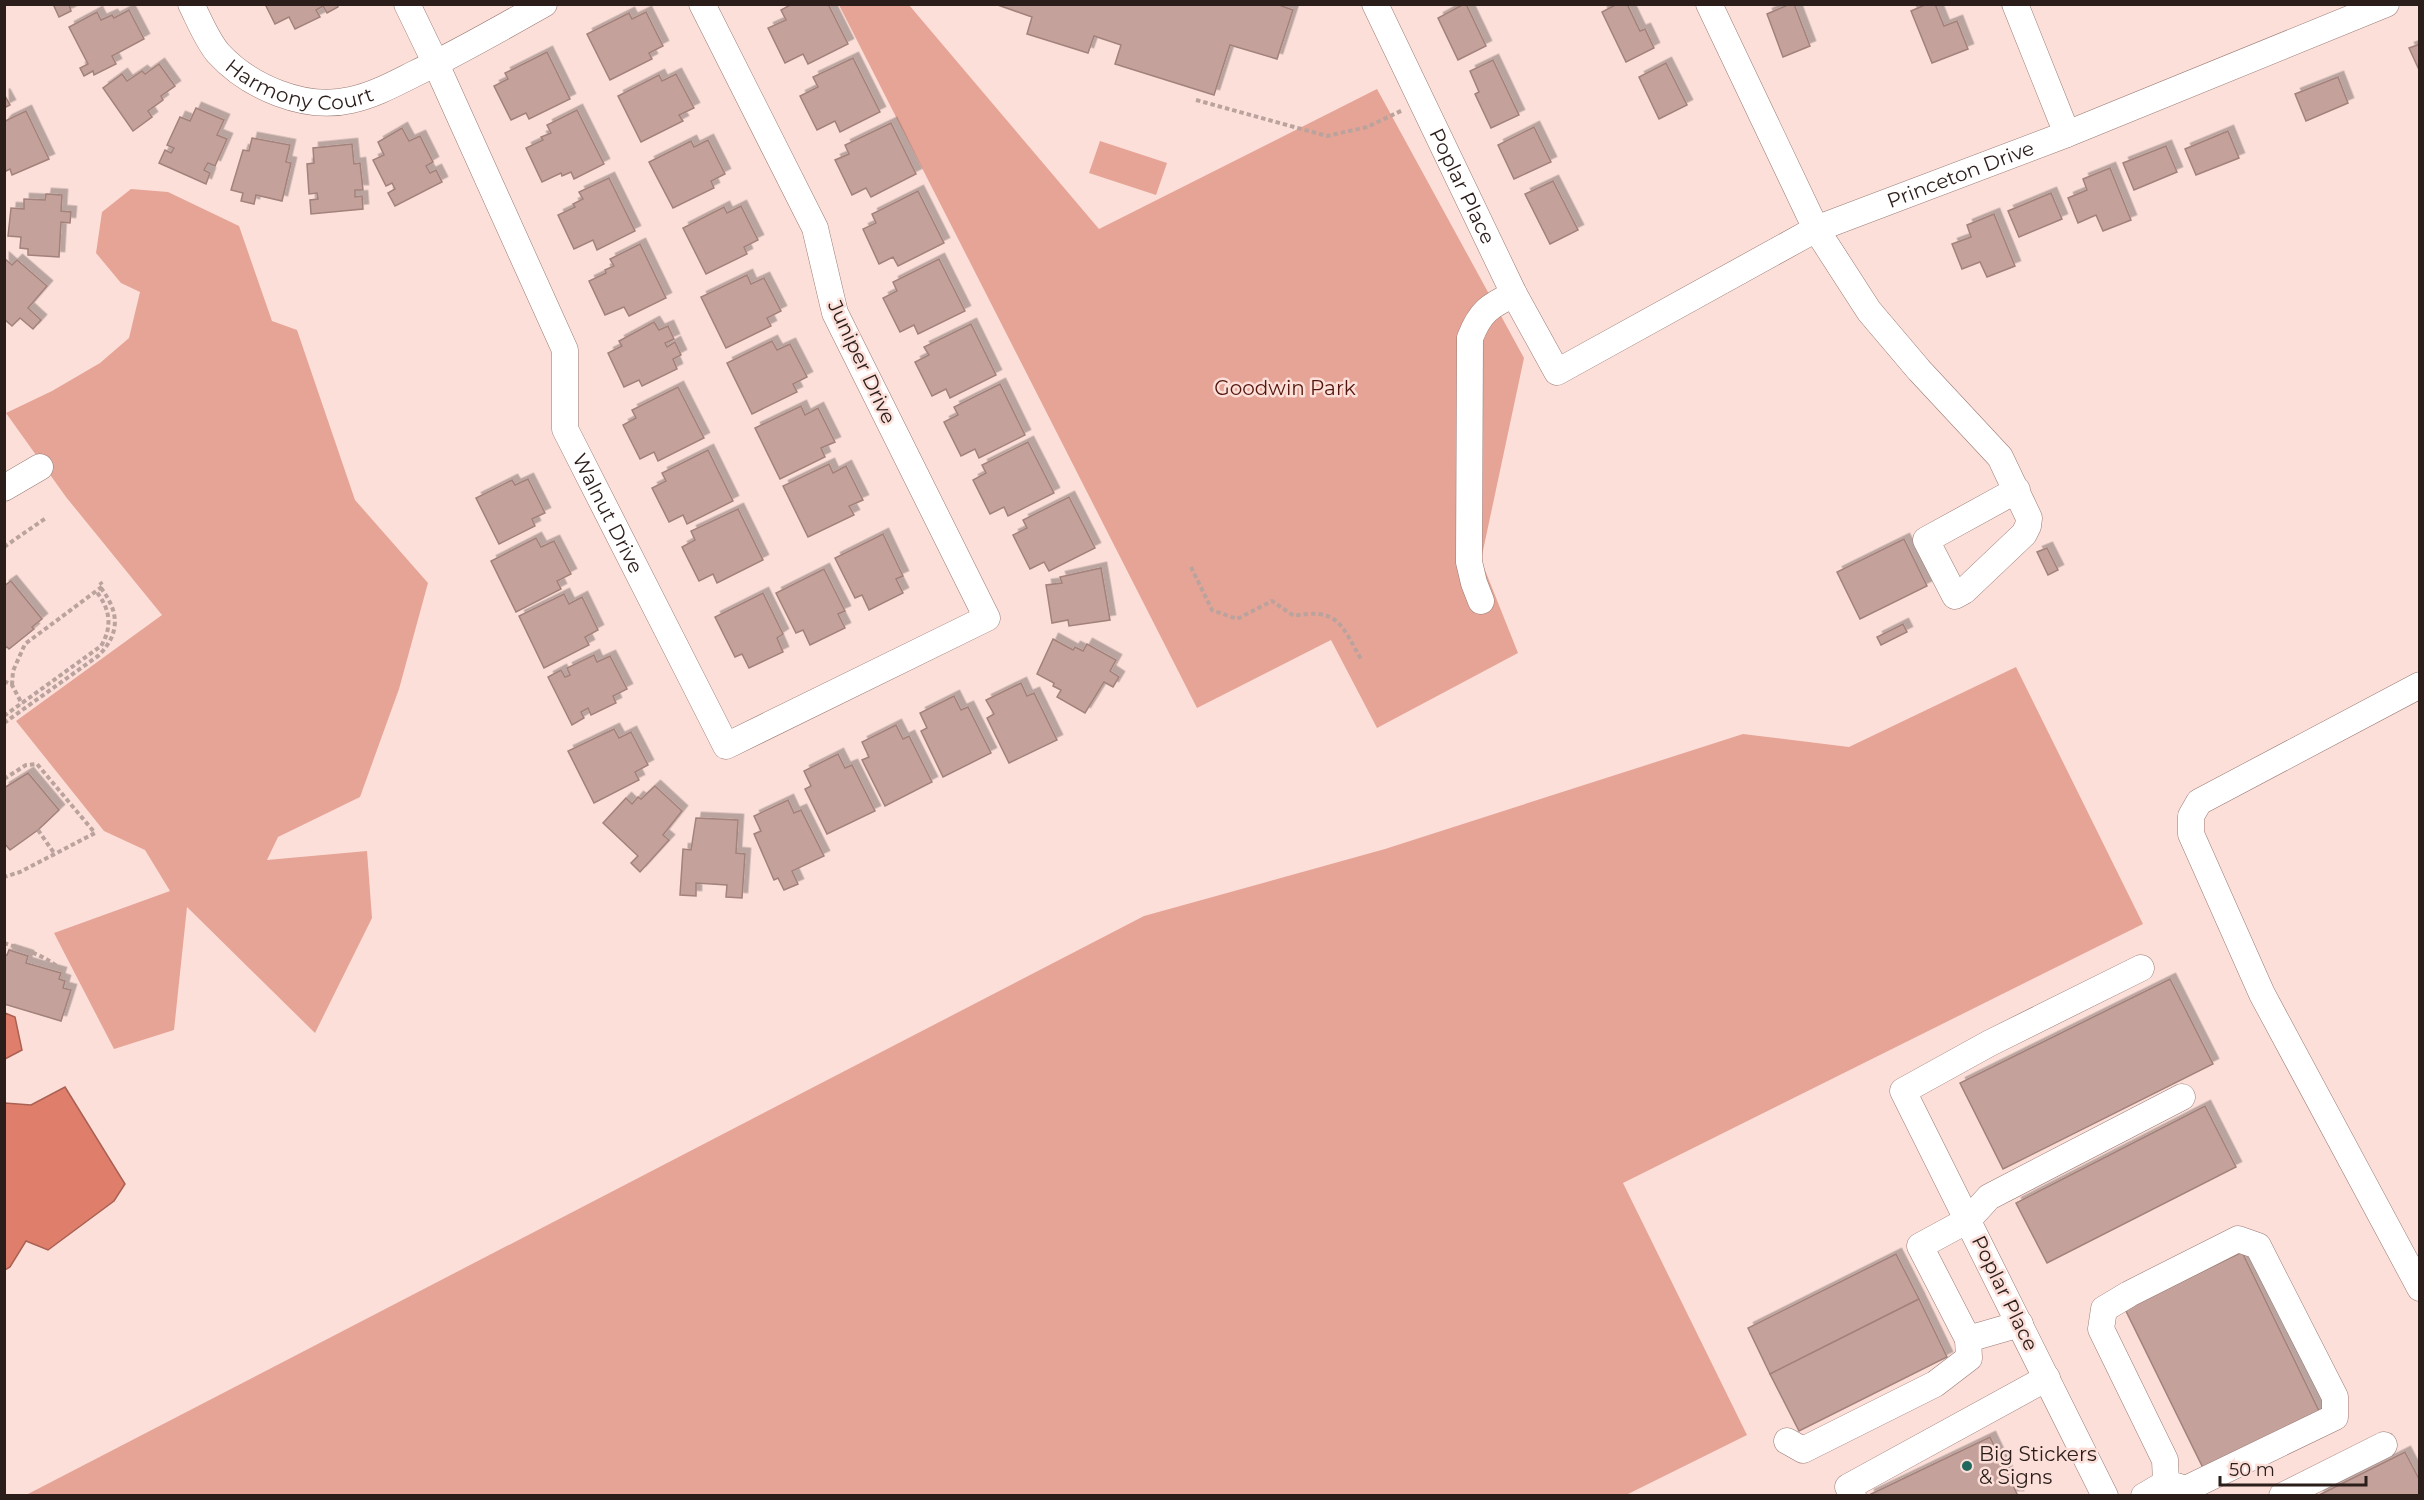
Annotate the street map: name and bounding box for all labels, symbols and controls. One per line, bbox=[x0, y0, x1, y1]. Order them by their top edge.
street label: Harmony Court bbox=[221, 54, 376, 115]
street label: Poplar Place bbox=[1424, 124, 1500, 248]
street label: Princeton Drive bbox=[1884, 136, 2037, 213]
street label: Juniper Drive bbox=[822, 295, 901, 428]
park label: Goodwin Park bbox=[1214, 376, 1356, 400]
street label: Walnut Drive bbox=[567, 449, 648, 577]
street label: Poplar Place bbox=[1967, 1231, 2043, 1355]
place label: Big Stickers & Signs bbox=[1979, 1442, 2097, 1489]
scale bar bbox=[2220, 1449, 2366, 1487]
marker: Big Stickers & Signs bbox=[1960, 1459, 1974, 1473]
text: 50 m bbox=[2229, 1459, 2275, 1481]

